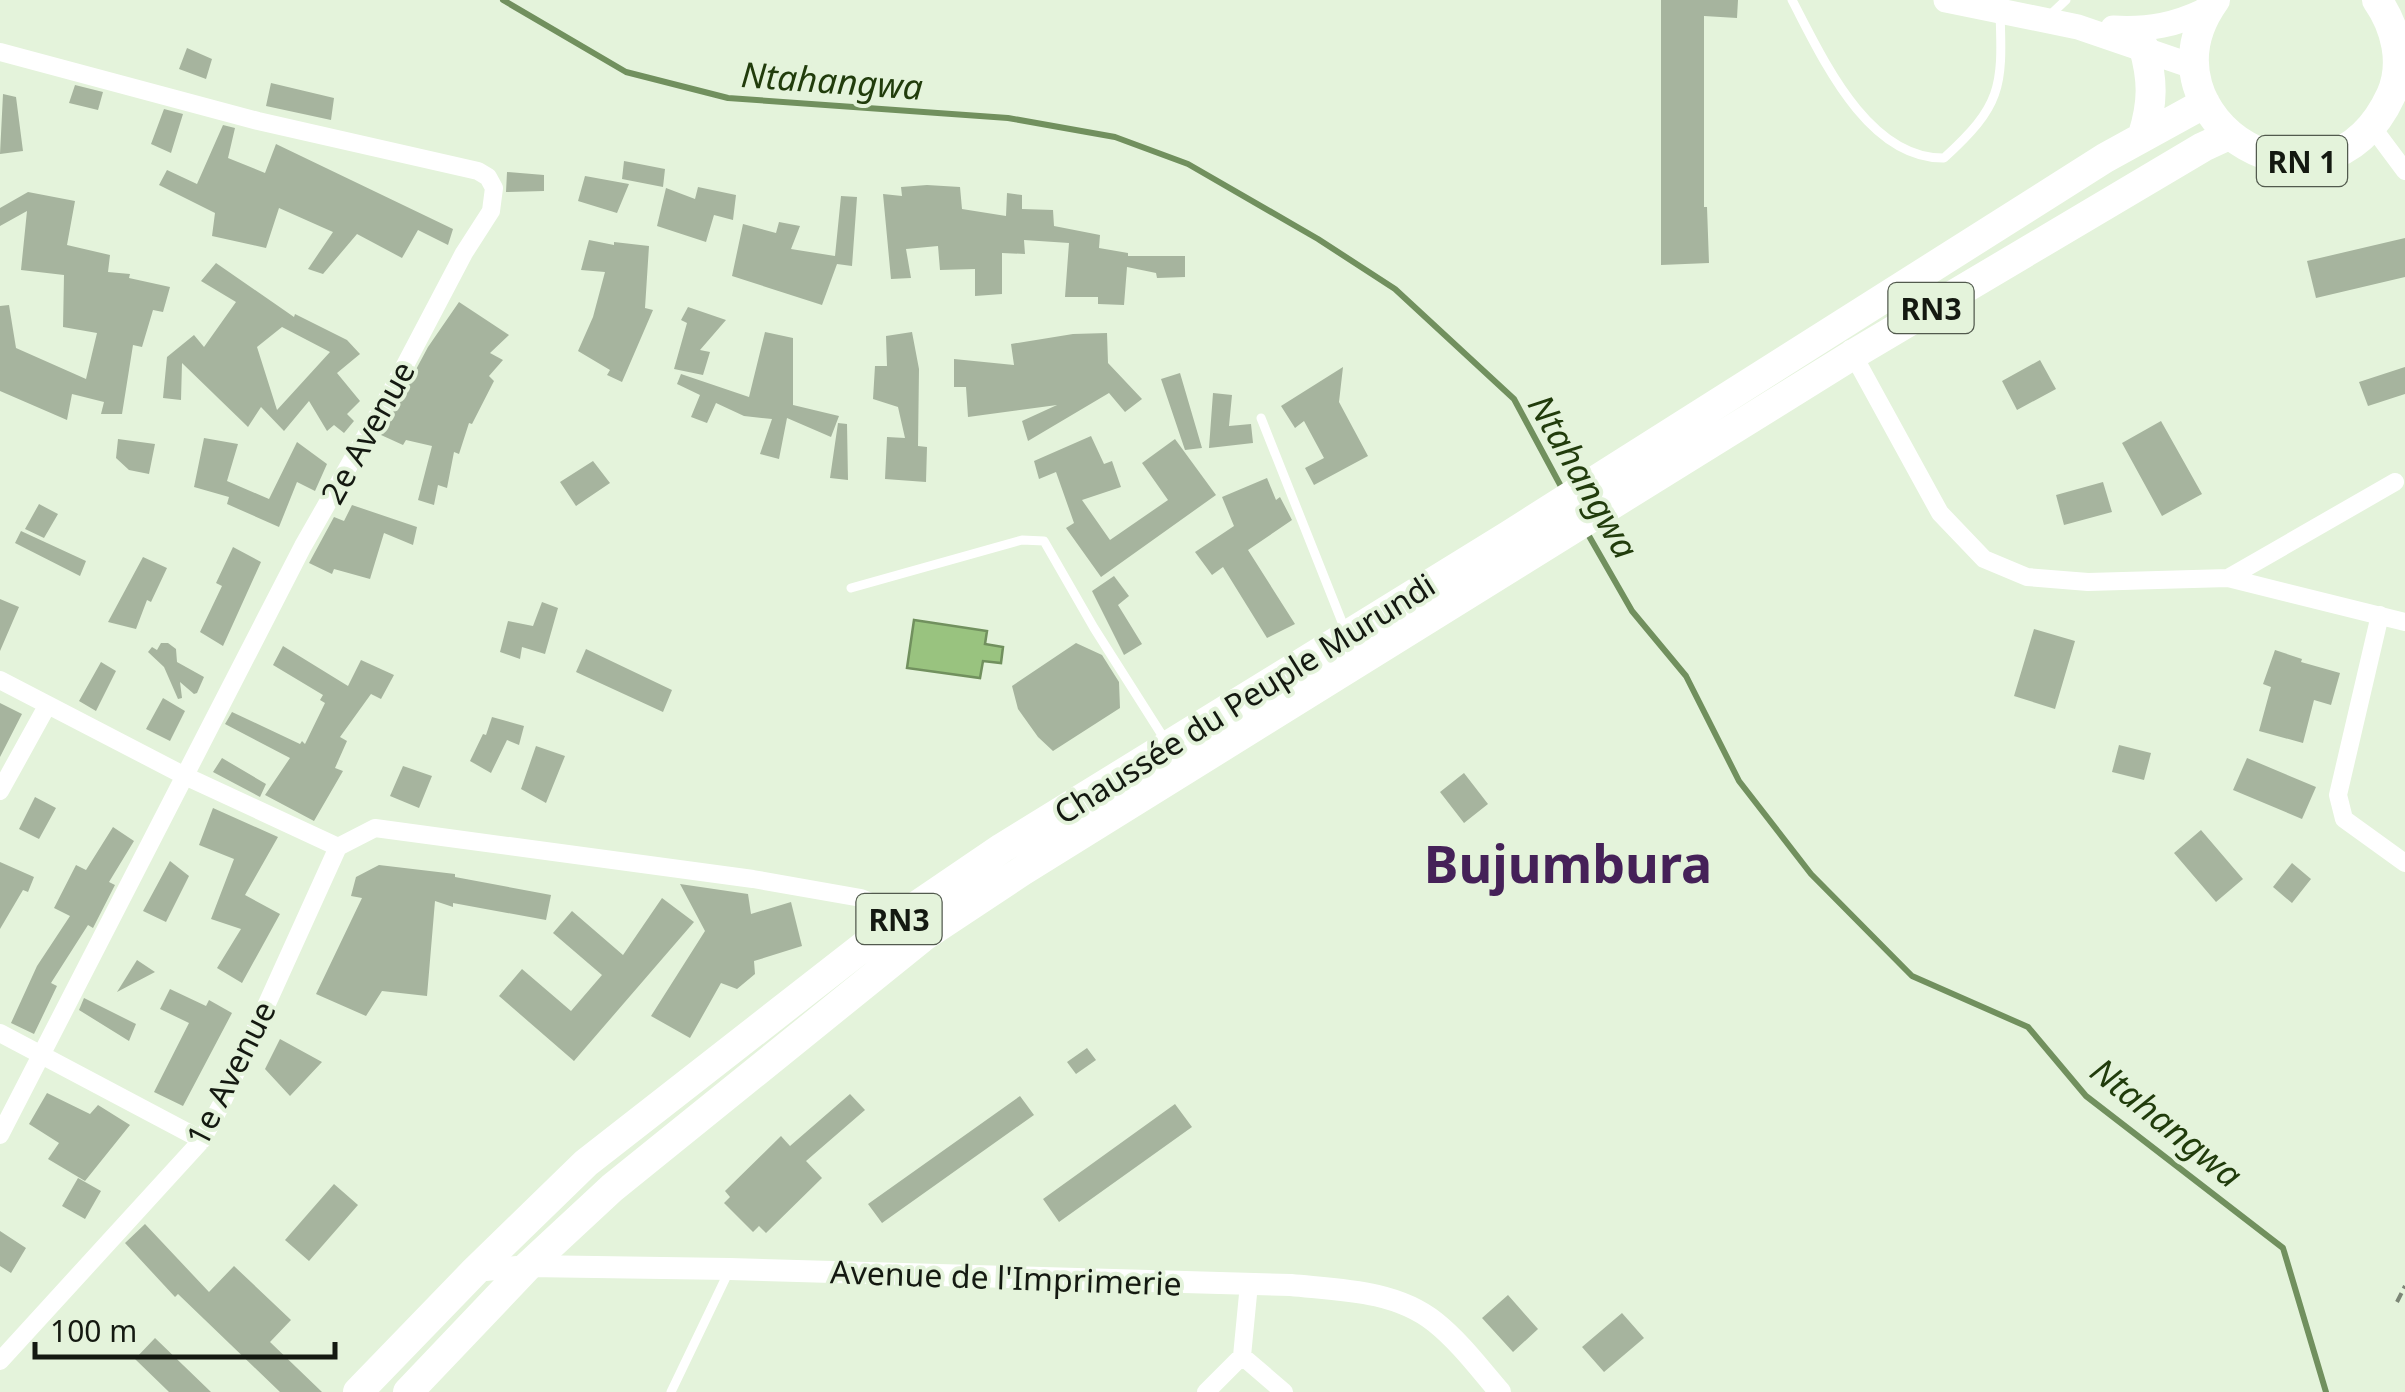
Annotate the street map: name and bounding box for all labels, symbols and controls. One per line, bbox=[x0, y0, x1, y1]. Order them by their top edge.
water label: Ntahangwa bbox=[740, 50, 925, 110]
road number: RN 1 bbox=[2257, 136, 2347, 186]
road number: RN3 bbox=[1888, 283, 1974, 333]
street label: 2e Avenue bbox=[310, 353, 424, 511]
water label: Ntahangwa bbox=[1518, 385, 1650, 567]
street label: Chaussée du Peuple Murundi bbox=[1045, 563, 1443, 833]
district label: Bujumbura bbox=[1424, 827, 1712, 898]
road number: RN3 bbox=[856, 894, 942, 944]
street label: 1e Avenue bbox=[175, 993, 285, 1153]
water label: Ntahangwa bbox=[2081, 1046, 2253, 1198]
street label: Avenue de l'Imprimerie bbox=[830, 1249, 1182, 1305]
scale bar bbox=[35, 1297, 335, 1359]
text: 100 m bbox=[50, 1310, 137, 1351]

